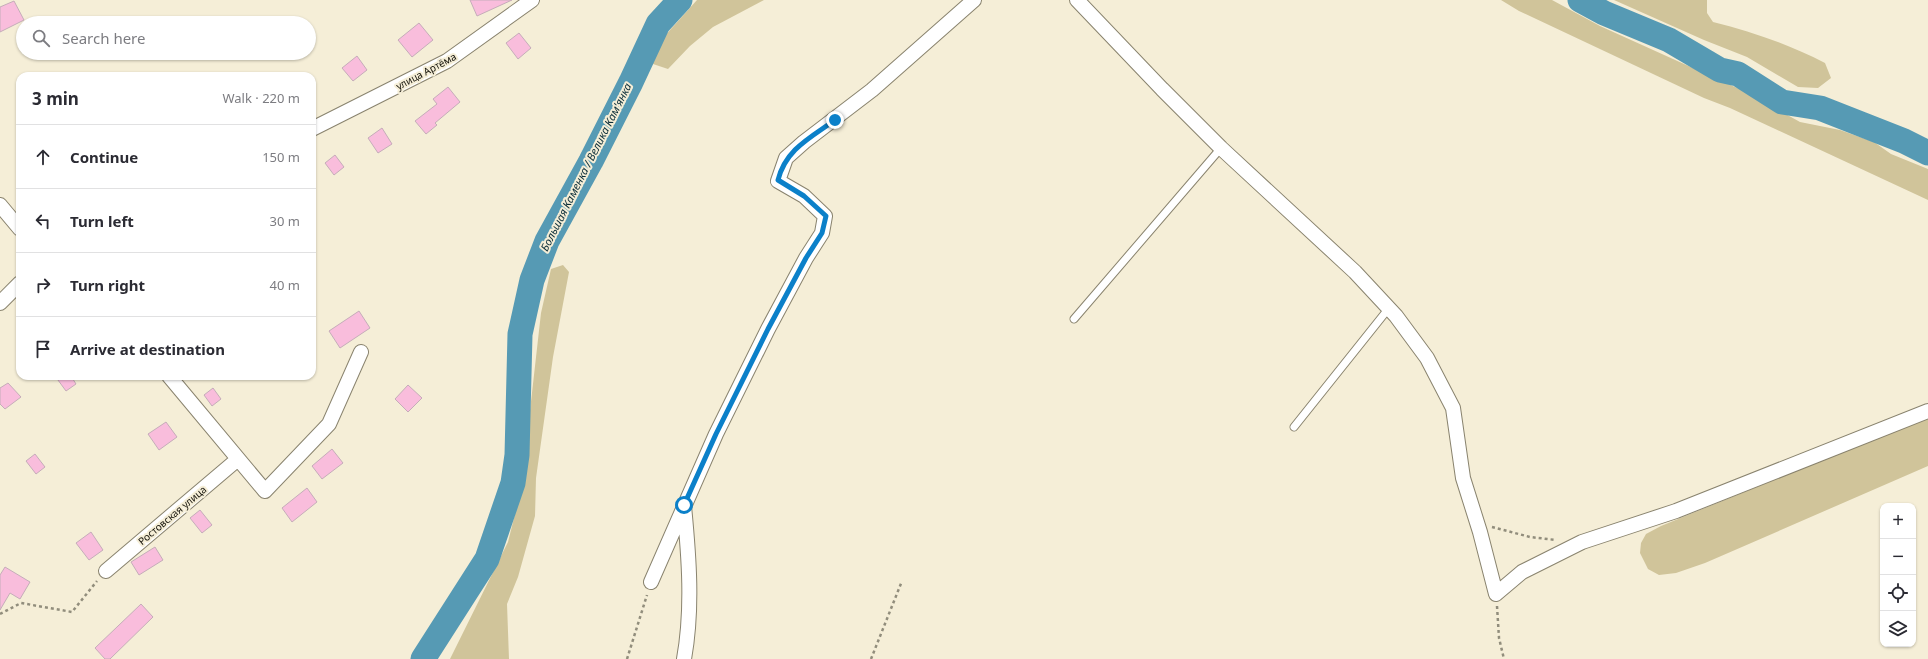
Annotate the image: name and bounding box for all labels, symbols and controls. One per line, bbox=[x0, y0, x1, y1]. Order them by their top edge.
search box bbox=[16, 16, 316, 60]
icon: search bbox=[30, 27, 52, 49]
text: Search here bbox=[62, 28, 145, 48]
street label: улица Артёма bbox=[393, 49, 459, 93]
water label: Большая Каменка / Велика Кам'янка bbox=[536, 80, 635, 253]
text: 3 min bbox=[32, 87, 79, 110]
text: Walk · 220 m bbox=[222, 89, 300, 107]
route end bbox=[826, 111, 844, 129]
icon: ahead bbox=[32, 146, 54, 168]
text: Continue bbox=[70, 147, 138, 167]
text: 150 m bbox=[262, 148, 300, 166]
icon: left bbox=[32, 210, 54, 232]
text: Turn left bbox=[70, 211, 134, 231]
text: 30 m bbox=[270, 212, 300, 230]
icon: right bbox=[32, 274, 54, 296]
text: Turn right bbox=[70, 275, 145, 295]
text: 40 m bbox=[270, 276, 300, 294]
icon: arrive bbox=[32, 338, 54, 360]
text: Arrive at destination bbox=[70, 339, 225, 359]
street label: Ростовская улица bbox=[135, 482, 209, 548]
route start bbox=[675, 496, 693, 514]
map controls bbox=[1880, 503, 1916, 647]
button: + bbox=[1880, 503, 1916, 539]
button: − bbox=[1880, 539, 1916, 575]
button: locate bbox=[1880, 575, 1916, 611]
button: layers bbox=[1880, 611, 1916, 647]

